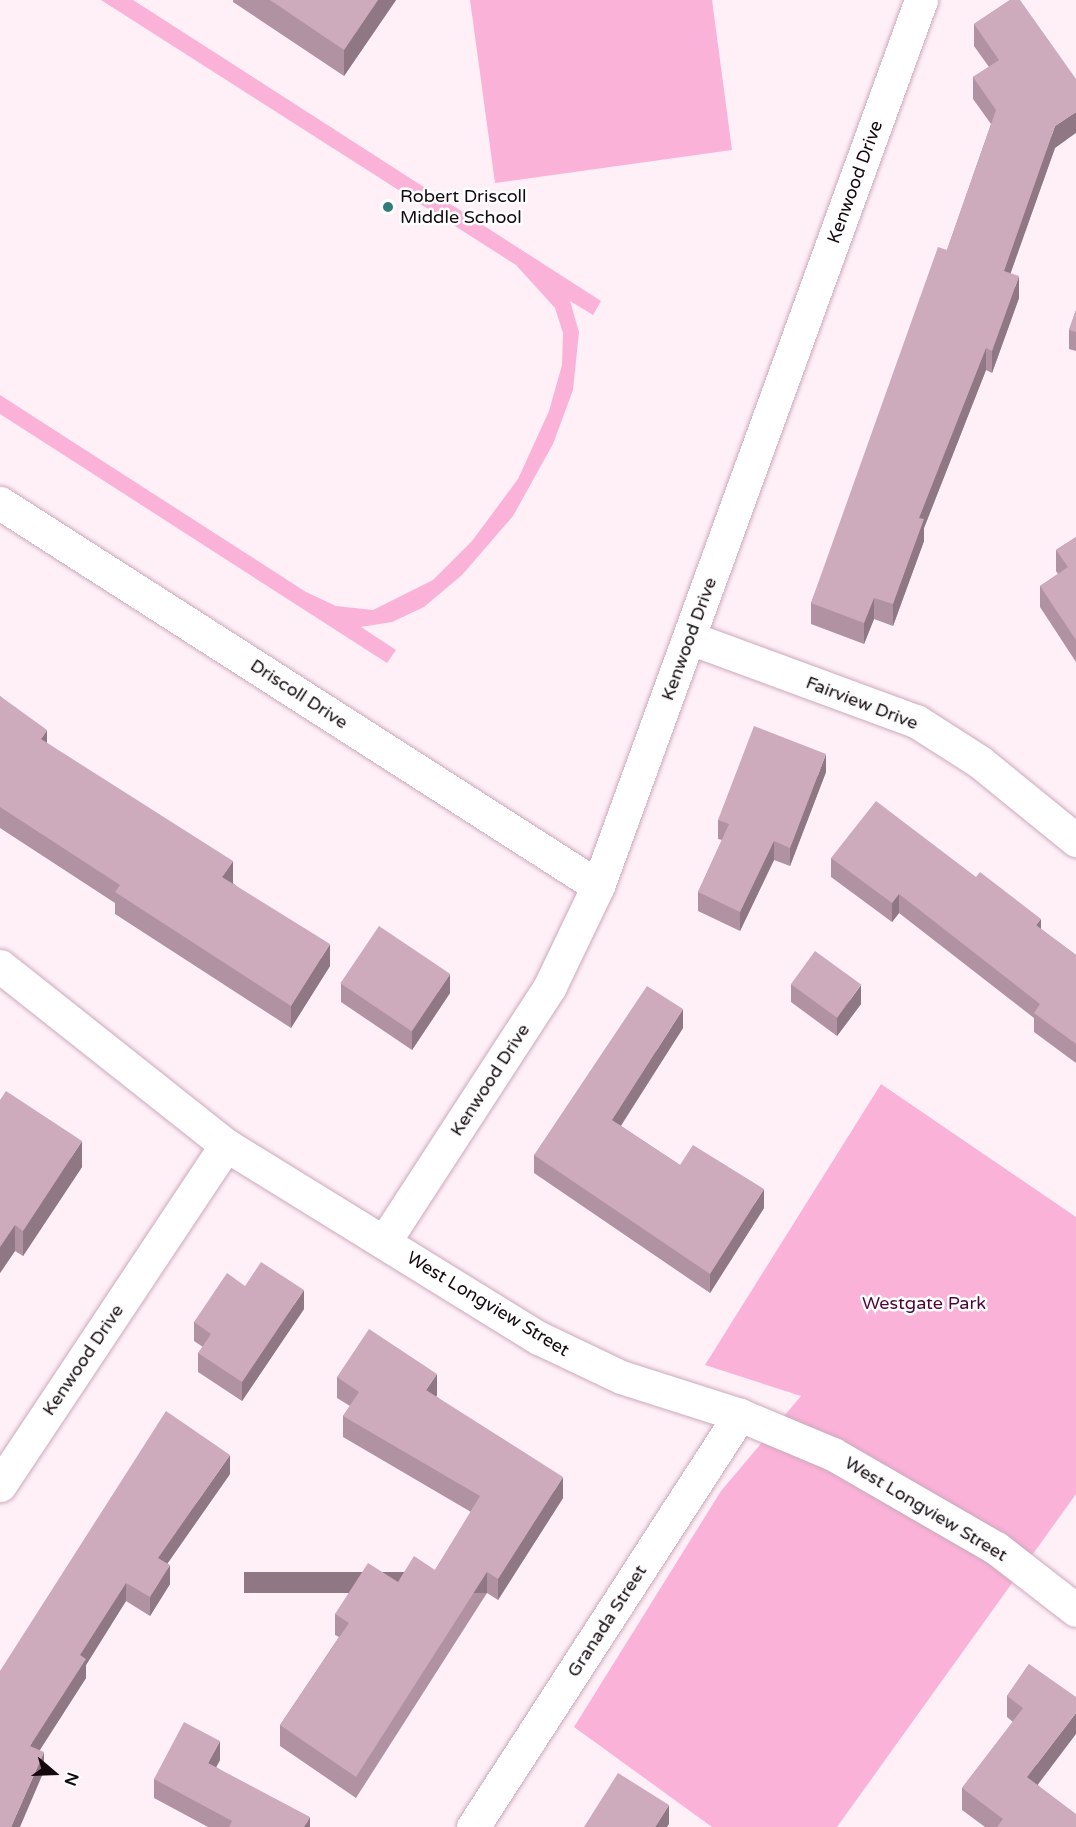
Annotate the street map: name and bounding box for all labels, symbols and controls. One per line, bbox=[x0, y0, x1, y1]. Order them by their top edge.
street label: Kenwood Drive bbox=[823, 117, 887, 247]
place label: Robert Driscoll Middle School bbox=[400, 186, 527, 228]
marker: Robert Driscoll Middle School bbox=[381, 200, 395, 214]
street label: Kenwood Drive bbox=[657, 574, 721, 704]
street label: Driscoll Drive bbox=[246, 654, 352, 734]
street label: Fairview Drive bbox=[803, 672, 921, 734]
street label: Kenwood Drive bbox=[446, 1020, 534, 1140]
street label: West Longview Street bbox=[403, 1247, 573, 1361]
park label: Westgate Park bbox=[862, 1292, 986, 1314]
street label: Kenwood Drive bbox=[38, 1300, 128, 1420]
street label: West Longview Street bbox=[841, 1452, 1011, 1566]
street label: Granada Street bbox=[563, 1561, 651, 1681]
north arrow bbox=[24, 1743, 84, 1803]
text: N bbox=[59, 1770, 83, 1788]

